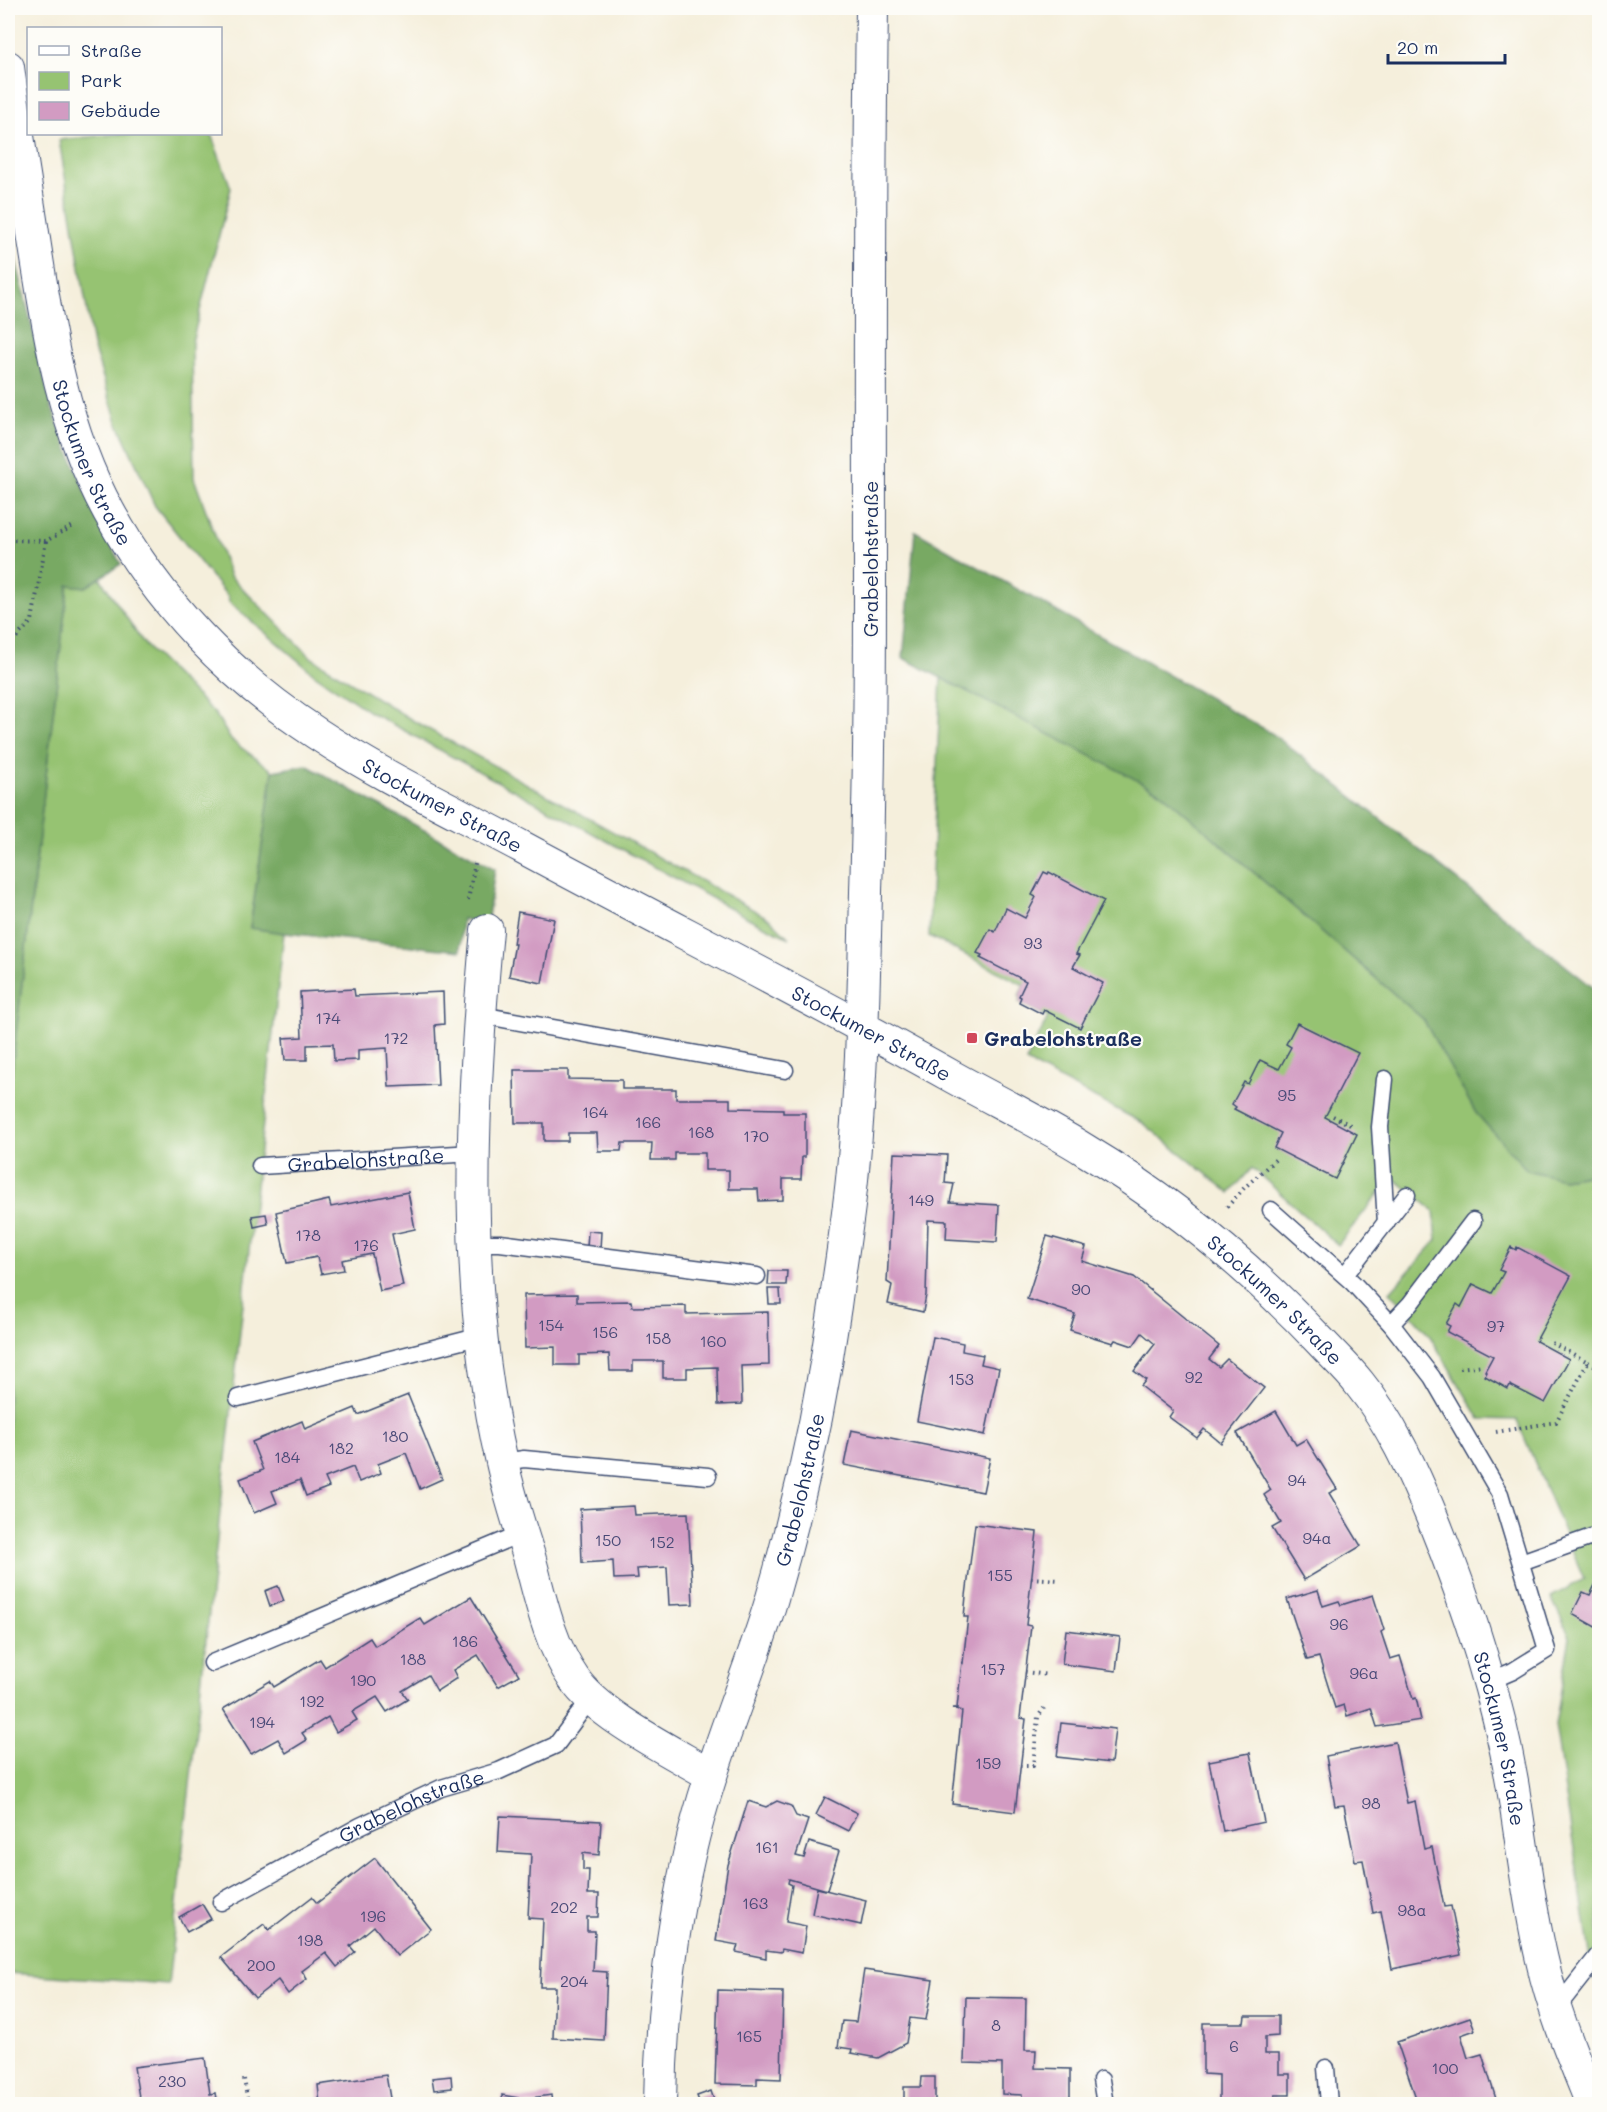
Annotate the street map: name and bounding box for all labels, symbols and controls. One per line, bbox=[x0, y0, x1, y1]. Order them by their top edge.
legend bbox=[27, 27, 222, 135]
scale bar bbox=[1388, 27, 1505, 65]
text: 20 m bbox=[1397, 35, 1438, 59]
text: Straße bbox=[81, 38, 142, 62]
text: Park bbox=[81, 68, 122, 92]
text: Gebäude bbox=[81, 98, 161, 122]
street label: Stockumer Straße bbox=[47, 377, 138, 550]
street label: Grabelohstraße bbox=[857, 481, 883, 637]
street label: Stockumer Straße bbox=[358, 751, 527, 858]
house number: 93 bbox=[1024, 932, 1042, 953]
street label: Stockumer Straße bbox=[787, 979, 956, 1087]
house number: 174 bbox=[315, 1007, 341, 1028]
place label: Grabelohstraße bbox=[984, 1025, 1142, 1051]
house number: 172 bbox=[384, 1027, 408, 1048]
marker: Grabelohstraße bbox=[965, 1031, 979, 1045]
house number: 95 bbox=[1278, 1084, 1296, 1105]
house number: 164 bbox=[582, 1101, 609, 1122]
house number: 166 bbox=[635, 1111, 661, 1132]
house number: 168 bbox=[688, 1121, 715, 1142]
house number: 170 bbox=[743, 1125, 769, 1146]
street label: Grabelohstraße bbox=[287, 1142, 445, 1177]
house number: 149 bbox=[908, 1189, 934, 1210]
house number: 178 bbox=[295, 1224, 321, 1245]
street label: Stockumer Straße bbox=[1202, 1229, 1349, 1370]
house number: 176 bbox=[353, 1234, 379, 1255]
house number: 90 bbox=[1071, 1278, 1091, 1299]
house number: 154 bbox=[538, 1314, 565, 1335]
house number: 97 bbox=[1487, 1315, 1505, 1336]
house number: 156 bbox=[592, 1321, 618, 1342]
house number: 158 bbox=[645, 1327, 671, 1348]
house number: 160 bbox=[700, 1330, 726, 1351]
house number: 92 bbox=[1185, 1366, 1203, 1387]
house number: 153 bbox=[948, 1368, 974, 1389]
street label: Grabelohstraße bbox=[769, 1411, 830, 1569]
house number: 180 bbox=[382, 1425, 408, 1446]
house number: 182 bbox=[328, 1437, 354, 1458]
house number: 184 bbox=[274, 1446, 301, 1467]
house number: 94 bbox=[1288, 1469, 1307, 1490]
house number: 94a bbox=[1303, 1527, 1331, 1548]
house number: 150 bbox=[595, 1529, 621, 1550]
house number: 152 bbox=[649, 1531, 675, 1552]
house number: 155 bbox=[987, 1564, 1013, 1585]
house number: 96 bbox=[1329, 1613, 1349, 1634]
house number: 186 bbox=[452, 1630, 478, 1651]
house number: 188 bbox=[400, 1648, 427, 1669]
street label: Stockumer Straße bbox=[1468, 1648, 1532, 1827]
house number: 157 bbox=[980, 1658, 1006, 1679]
house number: 96a bbox=[1349, 1662, 1379, 1683]
house number: 190 bbox=[350, 1669, 376, 1690]
house number: 192 bbox=[299, 1690, 325, 1711]
house number: 194 bbox=[249, 1711, 276, 1732]
house number: 159 bbox=[975, 1752, 1001, 1773]
street label: Grabelohstraße bbox=[334, 1763, 487, 1848]
house number: 98 bbox=[1361, 1792, 1381, 1813]
house number: 161 bbox=[755, 1836, 779, 1857]
house number: 163 bbox=[742, 1892, 768, 1913]
house number: 202 bbox=[550, 1896, 578, 1917]
house number: 98a bbox=[1397, 1899, 1427, 1920]
house number: 196 bbox=[360, 1905, 386, 1926]
house number: 198 bbox=[297, 1929, 323, 1950]
house number: 200 bbox=[247, 1954, 275, 1975]
house number: 204 bbox=[560, 1970, 589, 1991]
house number: 8 bbox=[991, 2014, 1001, 2035]
house number: 165 bbox=[736, 2025, 762, 2046]
house number: 6 bbox=[1229, 2035, 1239, 2056]
house number: 100 bbox=[1432, 2057, 1459, 2078]
house number: 230 bbox=[158, 2070, 186, 2091]

